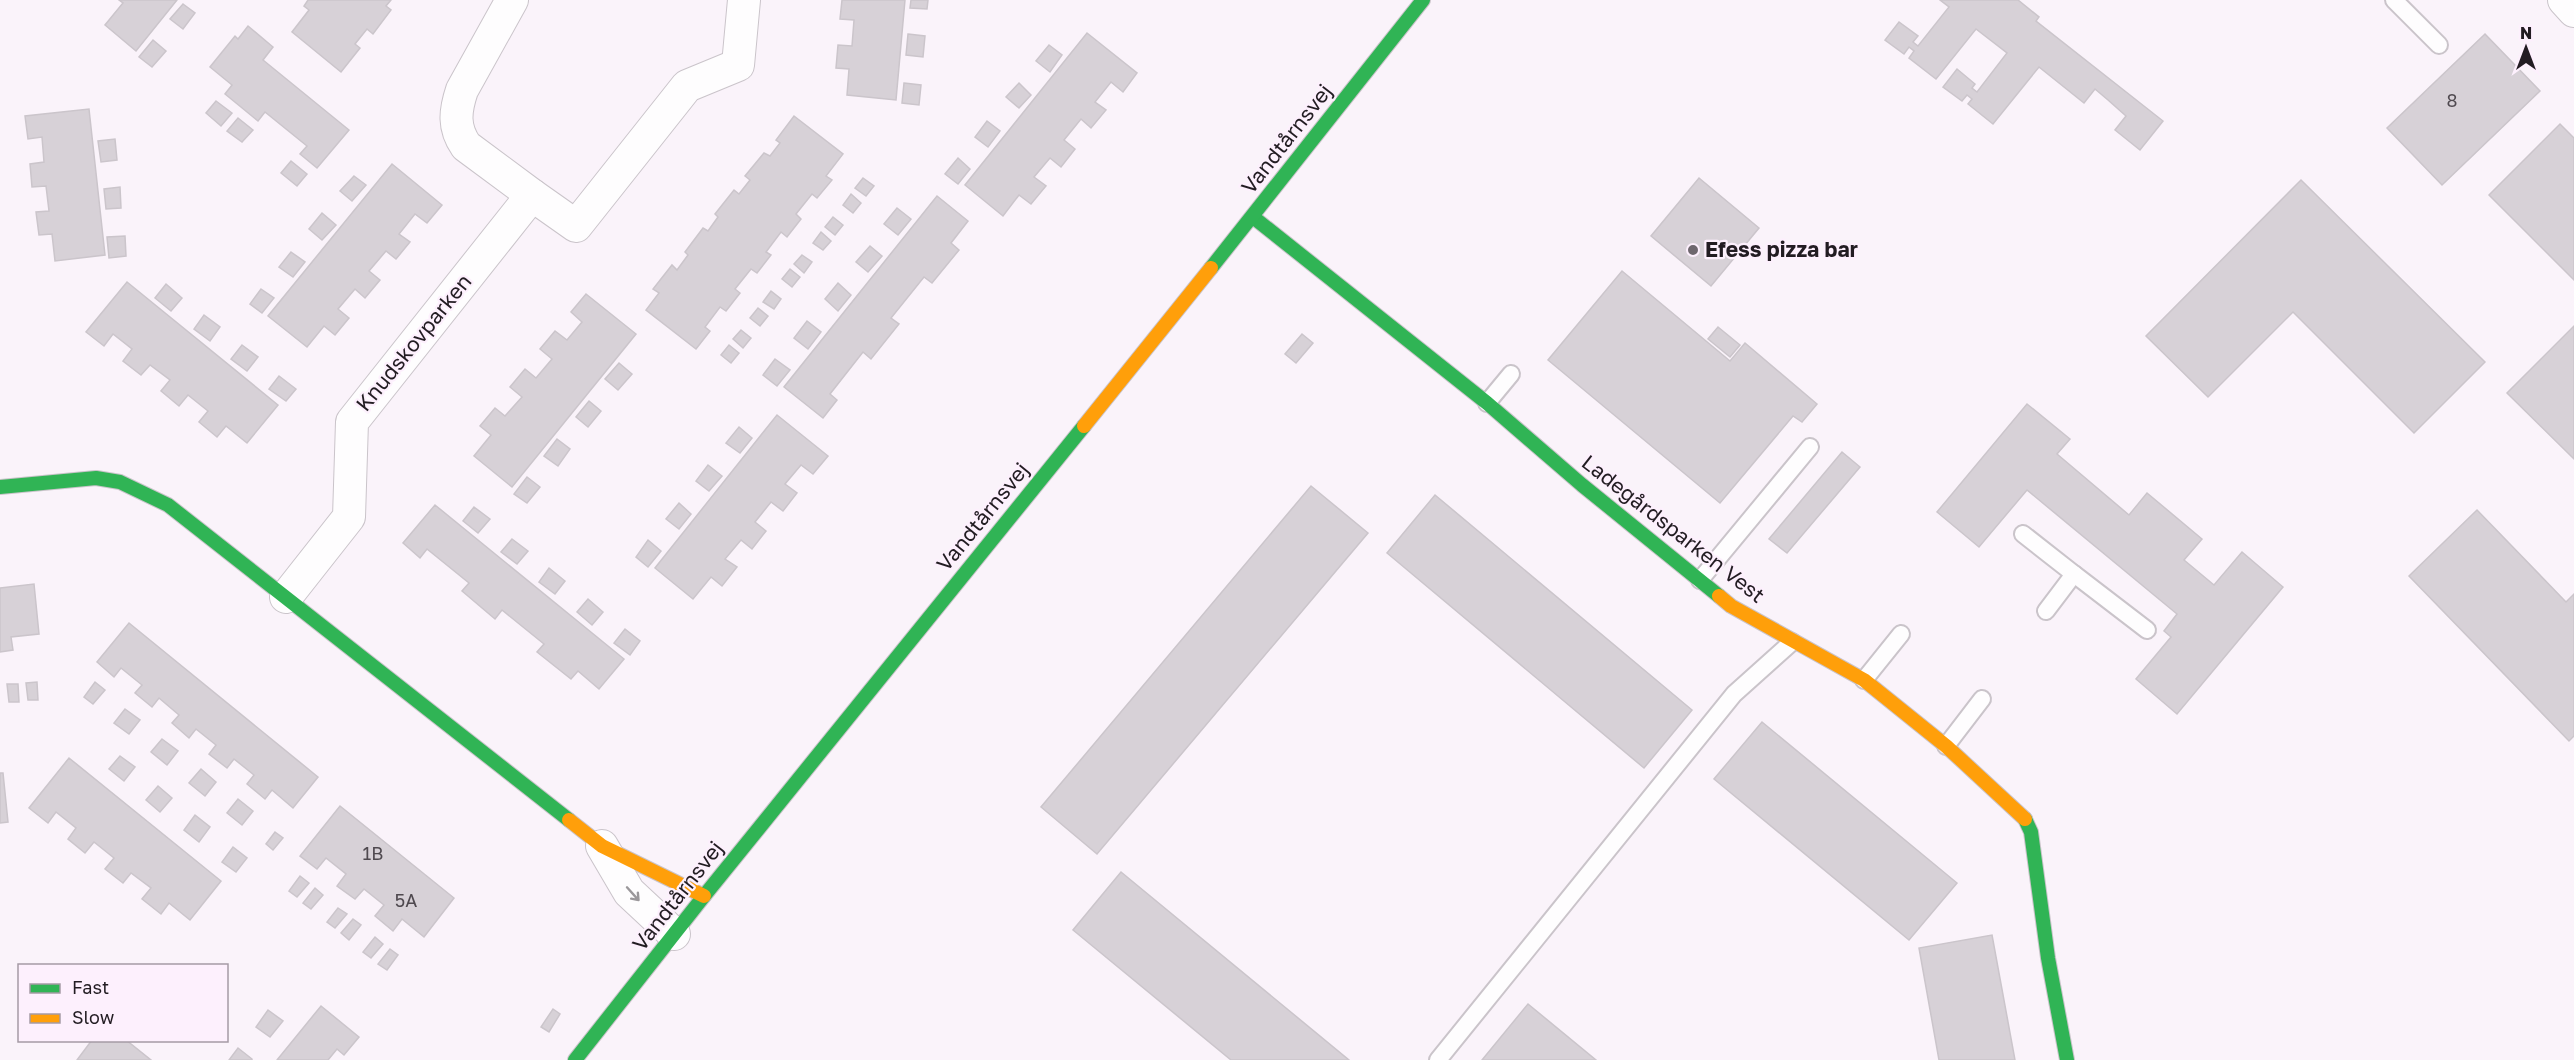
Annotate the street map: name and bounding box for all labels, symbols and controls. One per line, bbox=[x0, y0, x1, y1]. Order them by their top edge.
north arrow bbox=[2496, 18, 2556, 78]
text: N bbox=[2520, 23, 2532, 43]
street label: Vandtårnsvej bbox=[1235, 78, 1337, 198]
house number: 8 bbox=[2447, 89, 2457, 111]
place label: Efess pizza bar bbox=[1705, 236, 1858, 262]
marker: Efess pizza bar bbox=[1686, 243, 1700, 257]
street label: Knudskovparken bbox=[350, 268, 477, 416]
street label: Ladegårdsparken Vest bbox=[1577, 449, 1770, 608]
street label: Vandtårnsvej bbox=[931, 457, 1034, 576]
street label: Vandtårnsvej bbox=[626, 835, 728, 955]
house number: 1B bbox=[363, 842, 383, 864]
one-way arrow bbox=[626, 886, 640, 901]
house number: 5A bbox=[395, 889, 417, 911]
legend bbox=[18, 964, 228, 1042]
text: Fast bbox=[72, 976, 109, 998]
text: Slow bbox=[72, 1006, 115, 1028]

